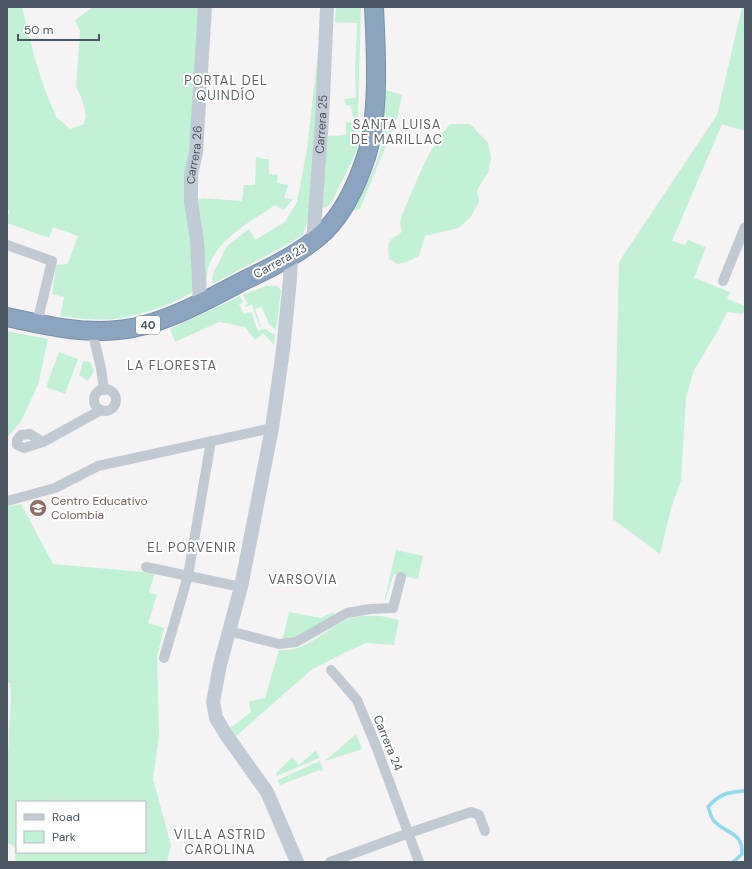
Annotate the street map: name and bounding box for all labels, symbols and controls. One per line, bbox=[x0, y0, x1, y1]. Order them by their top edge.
scale bar bbox=[18, 16, 99, 42]
text: 50 m bbox=[24, 22, 53, 38]
district label: PORTAL DEL QUINDÍO bbox=[184, 72, 268, 104]
street label: Carrera 25 bbox=[312, 94, 331, 154]
district label: SANTA LUISA DE MARILLAC bbox=[351, 116, 443, 148]
street label: Carrera 26 bbox=[183, 125, 206, 184]
street label: Carrera 23 bbox=[250, 240, 310, 282]
road number: 40 bbox=[136, 316, 160, 334]
district label: LA FLORESTA bbox=[127, 357, 217, 374]
place label: Centro Educativo Colombia bbox=[51, 493, 148, 523]
school or university icon: Centro Educativo Colombia bbox=[28, 498, 48, 518]
district label: EL PORVENIR bbox=[147, 539, 237, 556]
district label: VARSOVIA bbox=[268, 571, 338, 588]
street label: Carrera 24 bbox=[370, 713, 406, 773]
legend bbox=[16, 801, 146, 853]
text: Road bbox=[52, 809, 80, 825]
district label: VILLA ASTRID CAROLINA bbox=[174, 826, 266, 858]
text: Park bbox=[52, 829, 76, 845]

